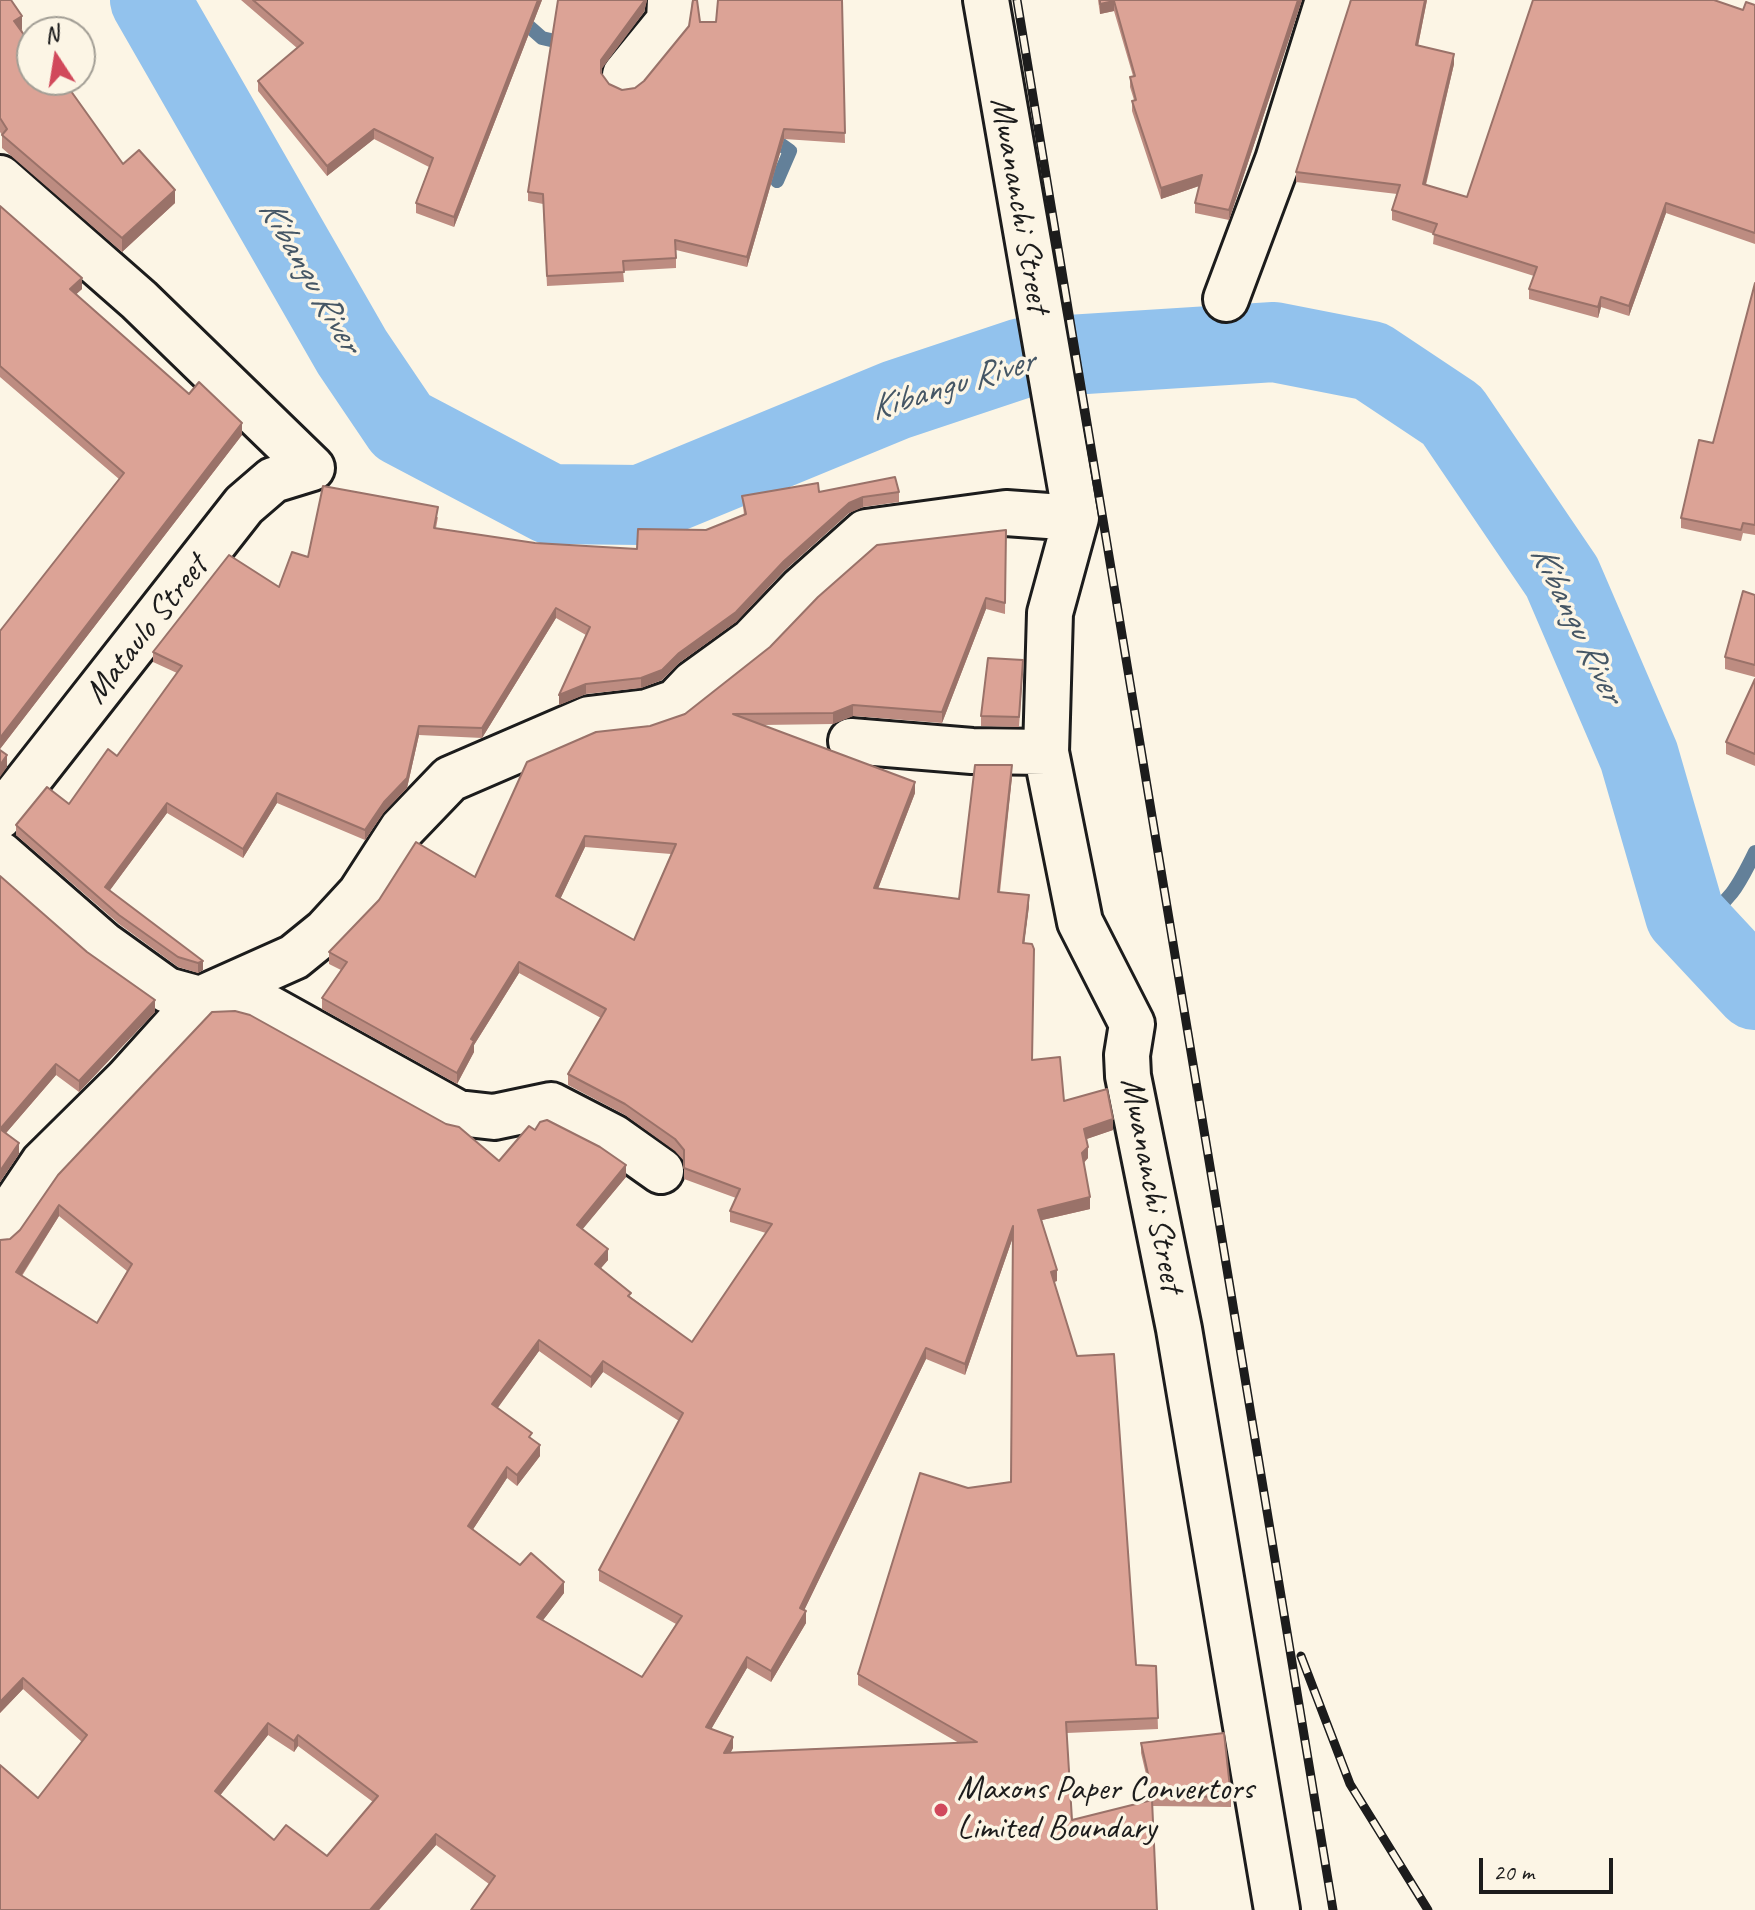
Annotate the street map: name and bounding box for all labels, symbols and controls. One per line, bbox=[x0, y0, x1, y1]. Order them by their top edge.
north arrow bbox=[16, 16, 96, 96]
text: N bbox=[42, 19, 61, 50]
street label: Mwananchi Street bbox=[980, 94, 1058, 316]
water label: Kibangu River bbox=[248, 192, 370, 360]
water label: Kibangu River bbox=[865, 341, 1039, 431]
water label: Kibangu River bbox=[1520, 539, 1632, 709]
street label: Mataulo Street bbox=[76, 548, 218, 712]
street label: Mwananchi Street bbox=[1110, 1074, 1192, 1296]
place label: Maxons Paper Convertors Limited Boundary bbox=[957, 1770, 1254, 1850]
marker: Maxons Paper Convertors Limited Boundary bbox=[932, 1801, 950, 1819]
scale bar bbox=[1483, 1842, 1617, 1892]
text: 20 m bbox=[1493, 1857, 1534, 1887]

